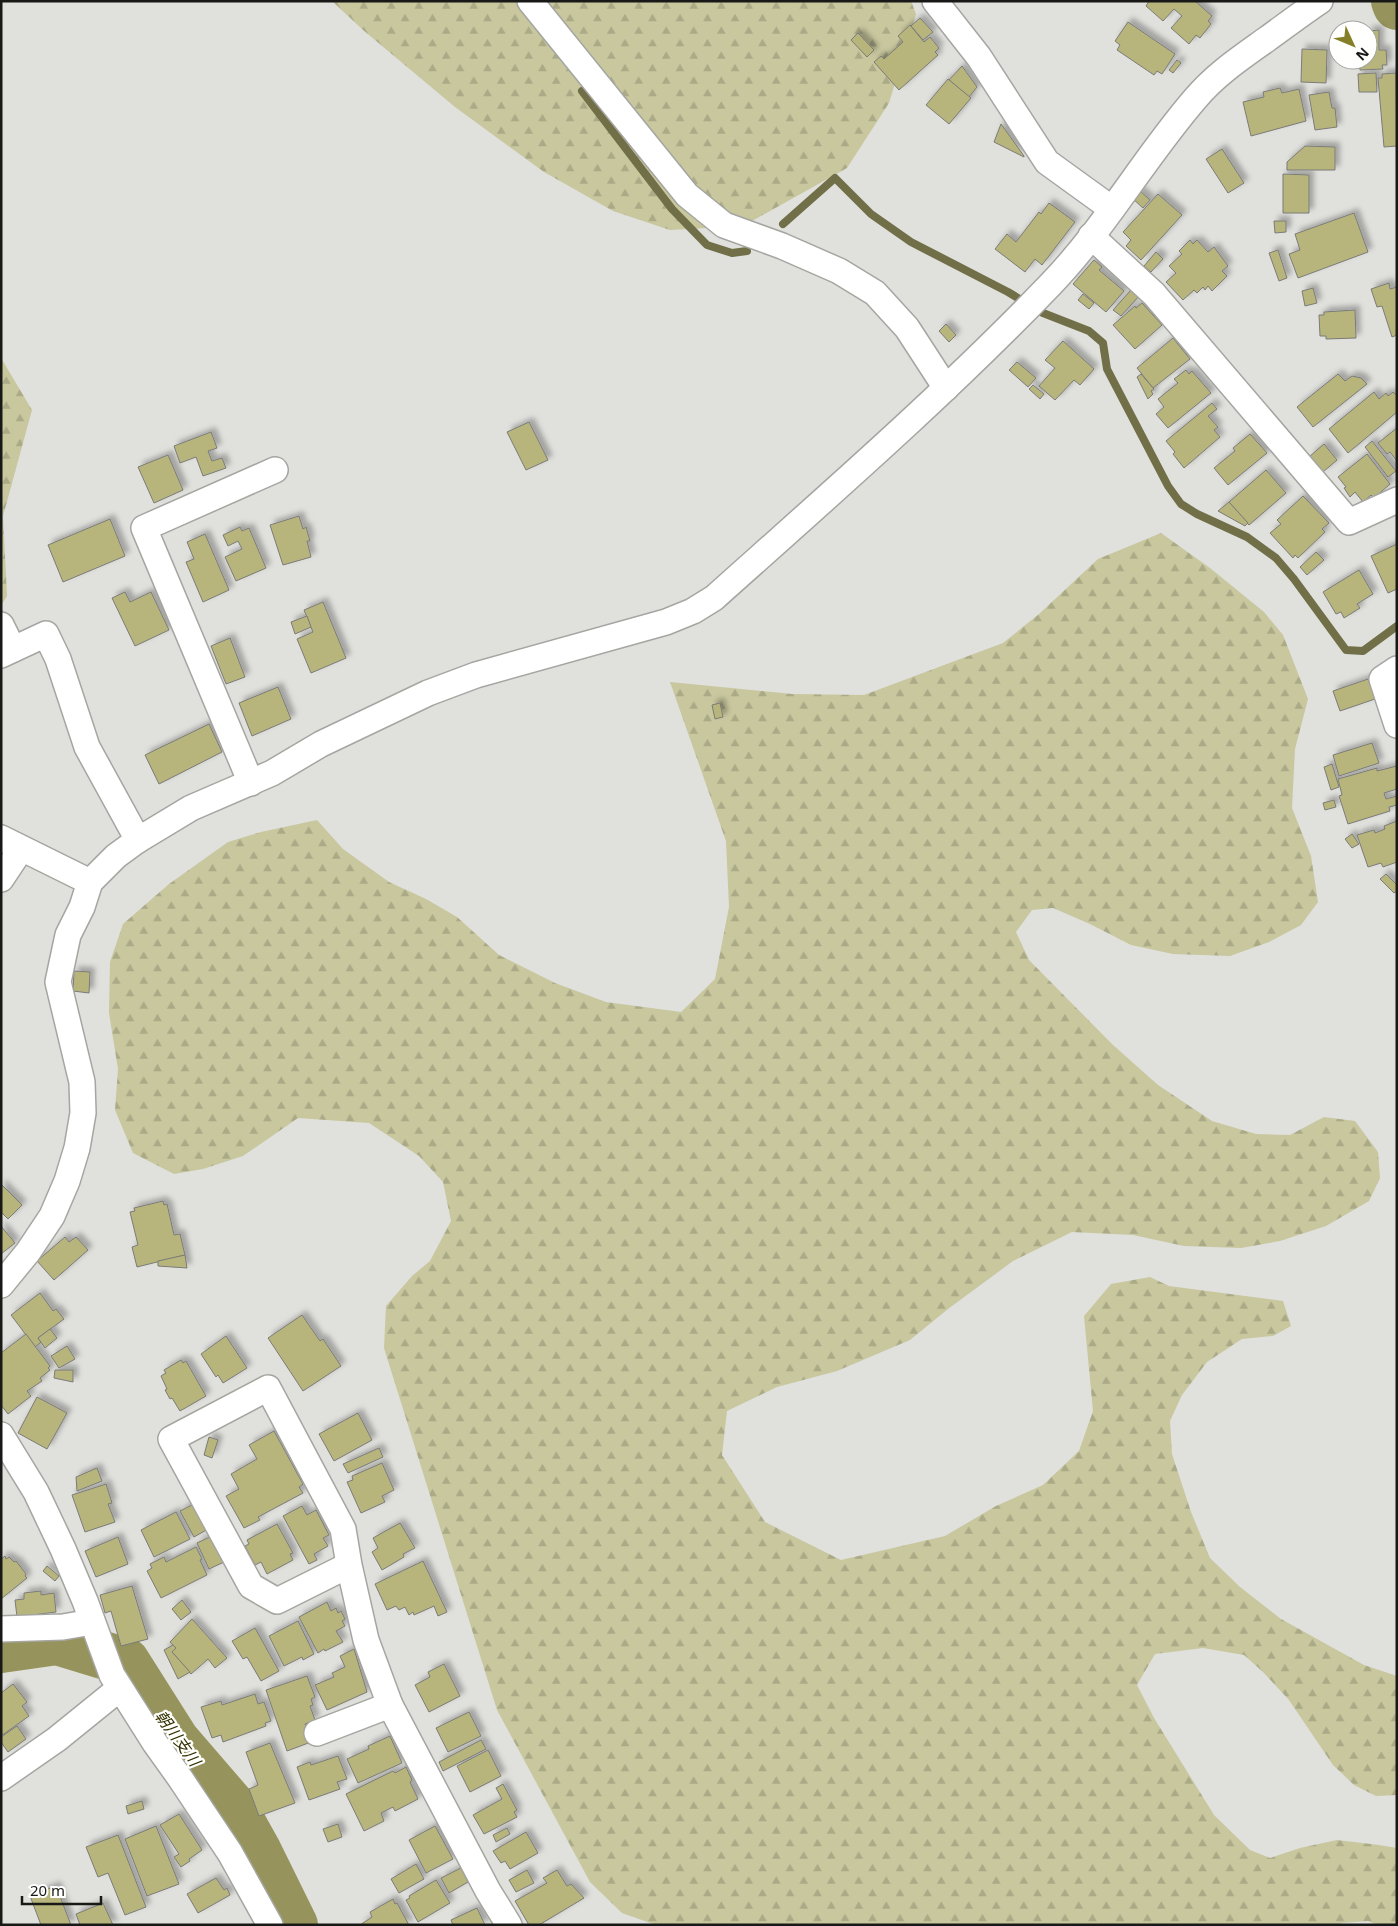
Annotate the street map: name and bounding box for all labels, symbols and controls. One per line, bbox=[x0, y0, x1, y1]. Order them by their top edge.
north arrow bbox=[1328, 20, 1378, 70]
text: N bbox=[1352, 44, 1374, 65]
water label: 朝川支川 bbox=[150, 1706, 207, 1772]
scale bar bbox=[22, 1874, 101, 1906]
text: 20 m bbox=[30, 1880, 65, 1900]

